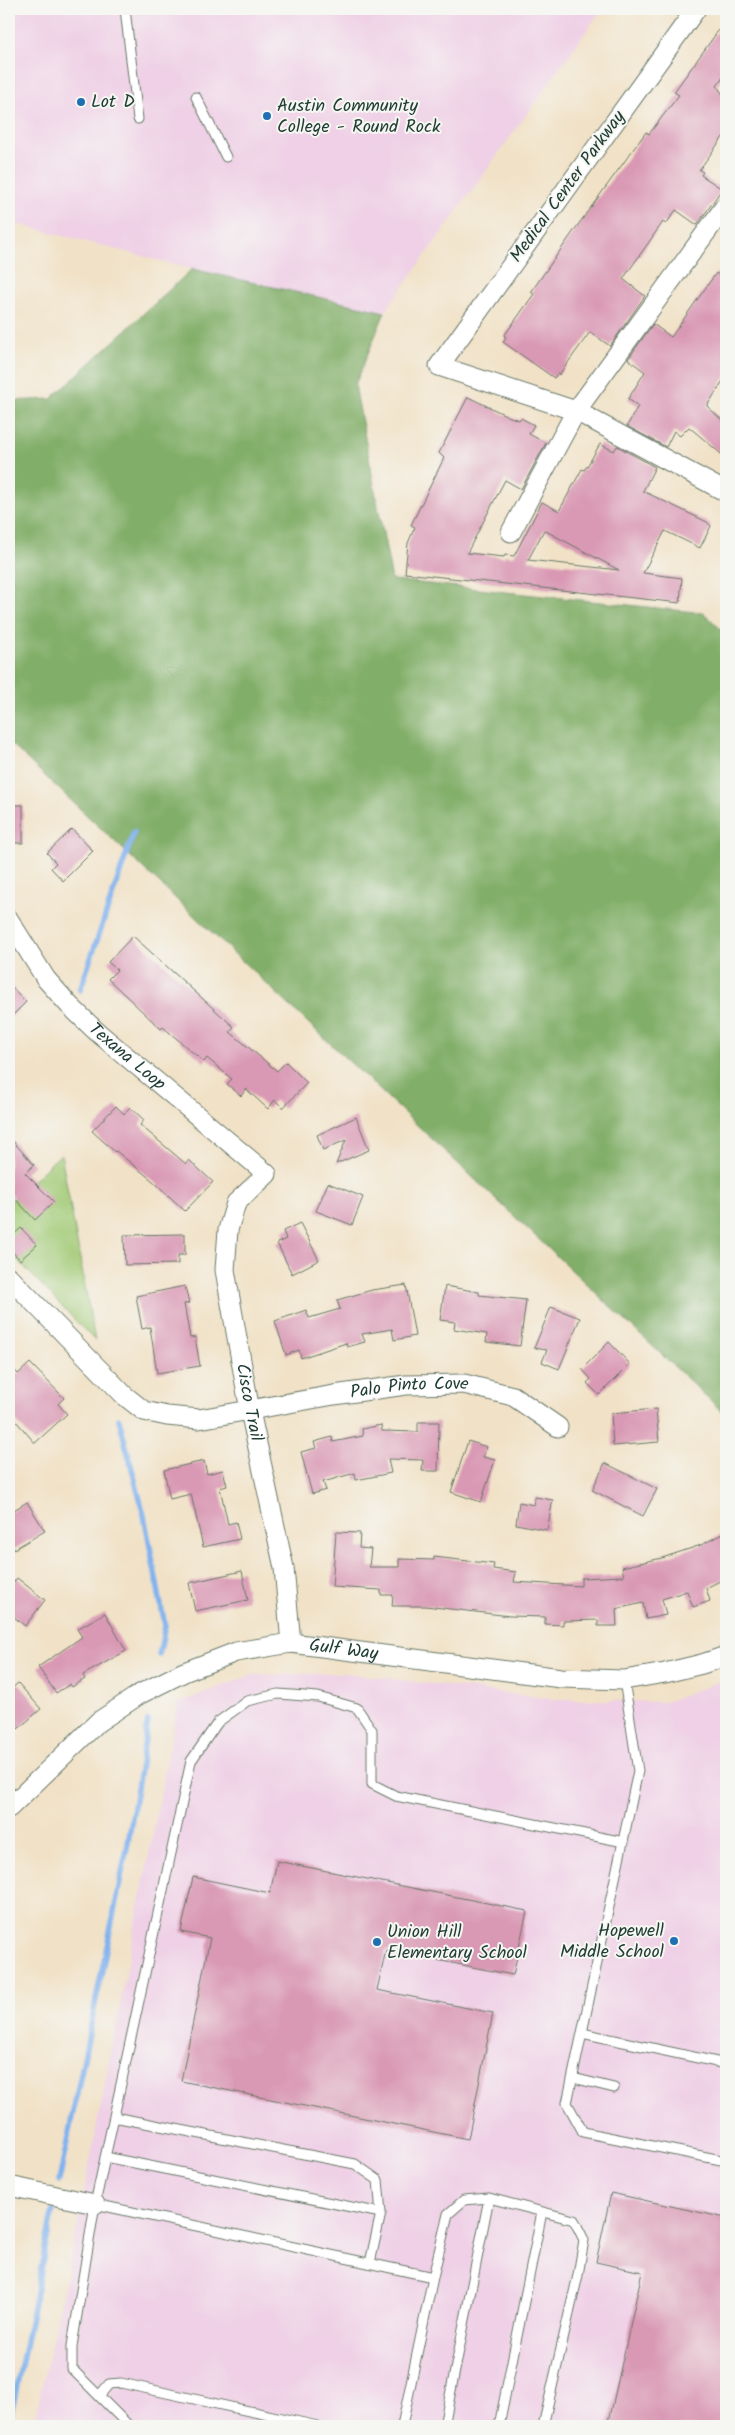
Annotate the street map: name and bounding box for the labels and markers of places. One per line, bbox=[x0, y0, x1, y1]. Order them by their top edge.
place label: Lot D bbox=[91, 88, 135, 117]
place label: Austin Community College - Round Rock bbox=[277, 92, 441, 142]
marker: Lot D bbox=[75, 96, 87, 108]
marker: Austin Community College - Round Rock bbox=[261, 110, 273, 122]
place label: Hopewell Middle School bbox=[560, 1917, 665, 1967]
place label: Union Hill Elementary School bbox=[387, 1918, 528, 1968]
marker: Hopewell Middle School bbox=[668, 1935, 680, 1947]
marker: Union Hill Elementary School bbox=[371, 1936, 383, 1948]

